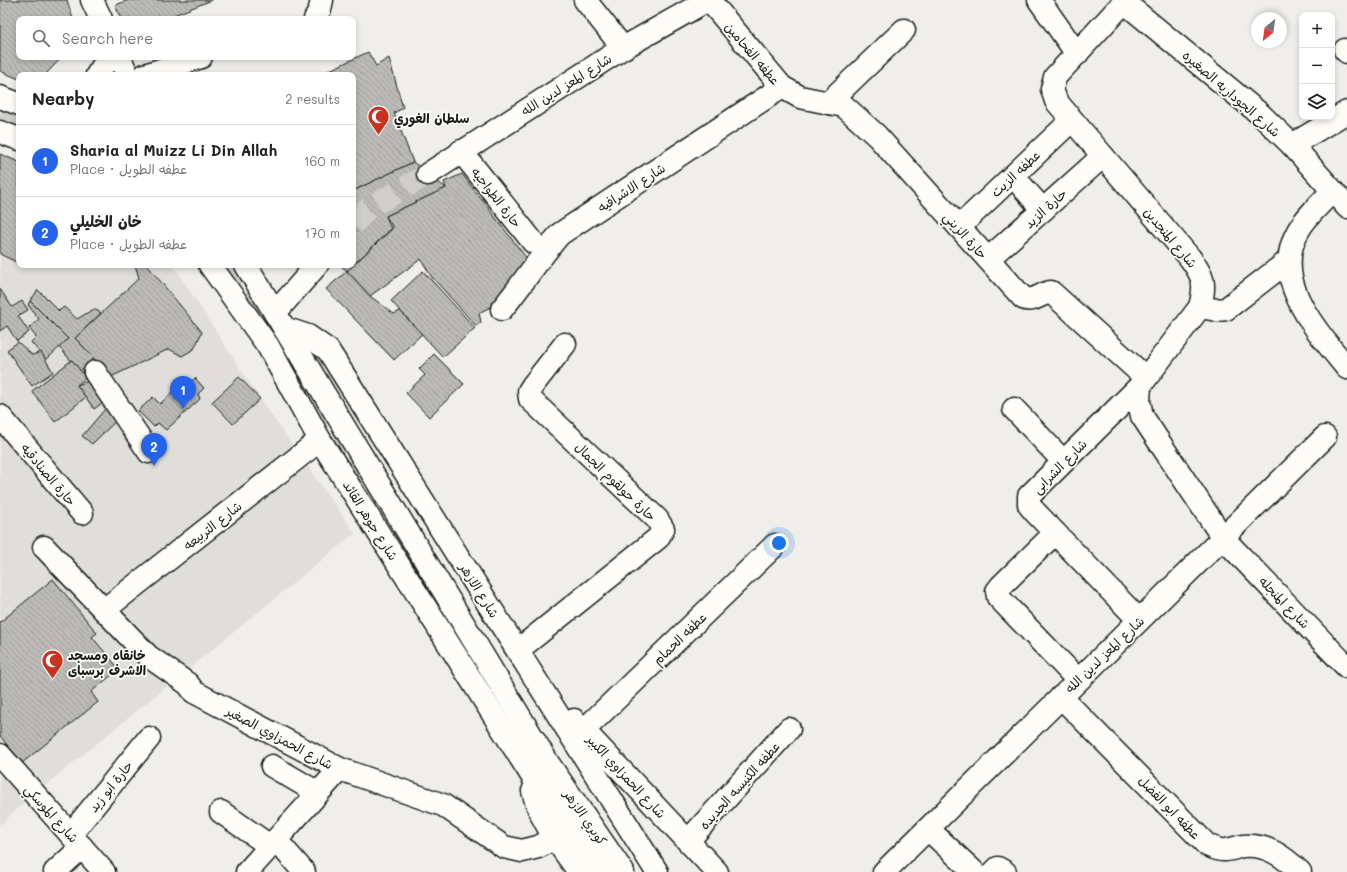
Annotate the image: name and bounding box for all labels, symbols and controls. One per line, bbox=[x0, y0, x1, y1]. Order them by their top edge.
north arrow bbox=[1251, 12, 1287, 48]
map controls bbox=[1299, 12, 1335, 120]
button: + bbox=[1299, 12, 1335, 48]
search box bbox=[16, 16, 356, 60]
street label: عطفه الفحامين bbox=[721, 18, 784, 89]
icon: search bbox=[30, 27, 52, 49]
text: Search here bbox=[62, 28, 153, 48]
street label: شارع الجوداريه الصغيره bbox=[1178, 46, 1284, 142]
button: − bbox=[1299, 48, 1335, 84]
street label: شارع المعز لدين الله bbox=[518, 49, 616, 120]
button: layers bbox=[1299, 84, 1335, 120]
text: Nearby bbox=[32, 87, 94, 109]
text: 2 results bbox=[285, 90, 340, 107]
mosque icon: سلطان الغوري bbox=[365, 104, 391, 137]
place label: سلطان الغوري bbox=[394, 109, 469, 129]
text: Sharia al Muizz Li Din Allah bbox=[70, 140, 277, 160]
street label: عطفه الزيت bbox=[987, 146, 1044, 201]
text: 1 bbox=[42, 152, 48, 169]
text: 160 m bbox=[304, 152, 340, 169]
street label: شارع الاشرافيه bbox=[594, 159, 669, 217]
text: Place · عطفه الطويل bbox=[70, 160, 187, 177]
street label: حارة الطواجيه bbox=[467, 163, 526, 231]
street label: حارة الزيد bbox=[1020, 184, 1071, 232]
street label: شارع المنجدين bbox=[1139, 203, 1201, 272]
street label: حارة الزيني bbox=[937, 208, 992, 265]
text: خان الخليلي bbox=[70, 211, 142, 231]
text: 2 bbox=[41, 224, 49, 241]
text: 170 m bbox=[304, 224, 340, 241]
text: Place · عطفه الطويل bbox=[70, 235, 187, 252]
pin: 1 bbox=[170, 376, 196, 409]
pin: 2 bbox=[141, 433, 167, 466]
street label: شارع الشرابى bbox=[1028, 435, 1091, 498]
street label: حارة حولقوم الجمال bbox=[570, 438, 660, 526]
street label: حارة الصنادقيه bbox=[17, 439, 80, 510]
street label: شارع جوهر القائد bbox=[338, 477, 402, 564]
street label: شارع التربيعه bbox=[179, 497, 246, 555]
your location bbox=[769, 533, 789, 553]
street label: شارع الازهر bbox=[454, 558, 504, 622]
street label: شارع المنجله bbox=[1254, 572, 1314, 633]
street label: عطفه الحمام bbox=[648, 608, 712, 670]
street label: شارع المعز لدين الله bbox=[1061, 612, 1149, 698]
place label: خانقاه ومسجد الاشرف برسباى bbox=[68, 646, 146, 679]
mosque icon: خانقاه ومسجد الاشرف برسباى bbox=[40, 648, 66, 681]
street label: شارع الحمزاوي الصغير bbox=[222, 701, 336, 774]
street label: شارع الحمزاوي الكبير bbox=[582, 730, 670, 823]
street label: عطفه الكنيسه الجديده bbox=[695, 737, 784, 833]
street label: حارة ابو زيد bbox=[84, 757, 137, 816]
street label: عطفه ابو الفضل bbox=[1135, 772, 1205, 843]
street label: شارع الموسكي bbox=[18, 780, 83, 848]
street label: كوبري الازهر bbox=[558, 785, 612, 850]

